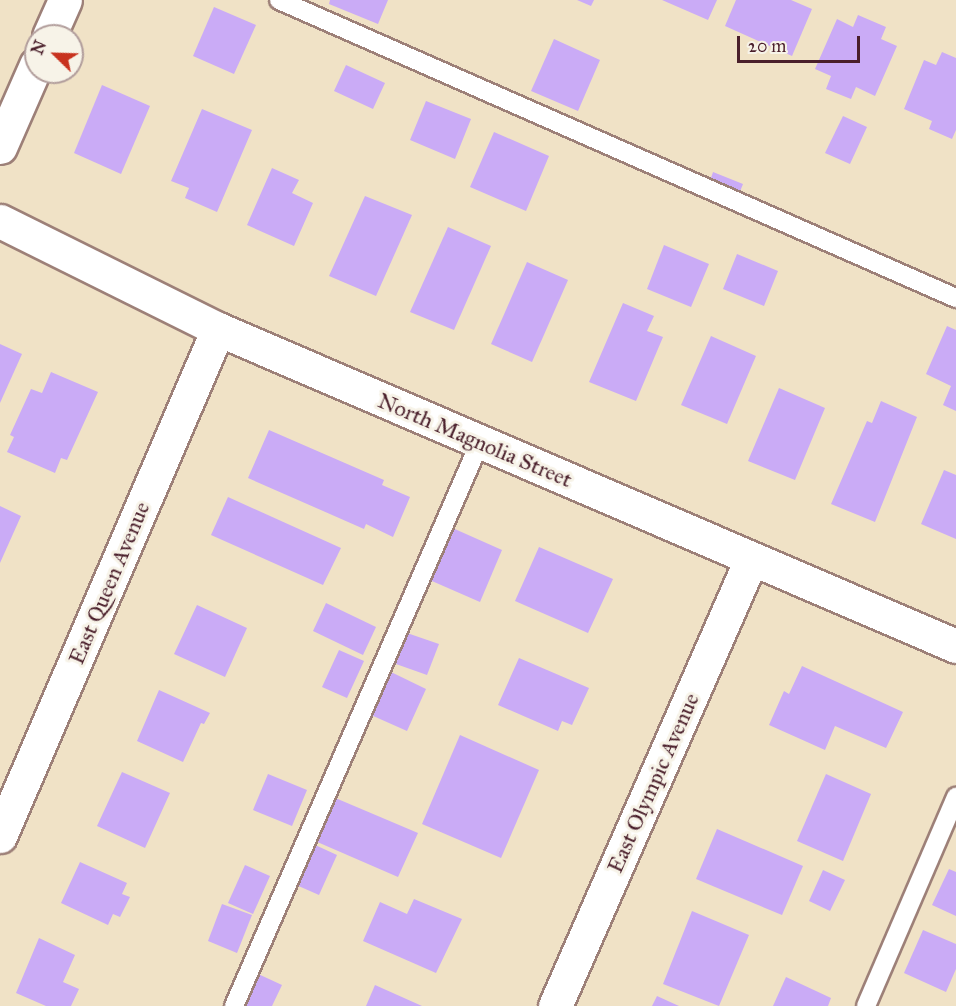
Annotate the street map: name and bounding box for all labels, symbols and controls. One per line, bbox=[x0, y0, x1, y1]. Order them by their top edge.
north arrow bbox=[24, 24, 84, 84]
scale bar bbox=[740, 24, 863, 62]
text: 20 m bbox=[748, 35, 786, 57]
text: N bbox=[27, 38, 50, 58]
street label: North Magnolia Street bbox=[374, 387, 576, 493]
street label: East Queen Avenue bbox=[63, 498, 155, 668]
street label: East Olympic Avenue bbox=[602, 689, 704, 877]

